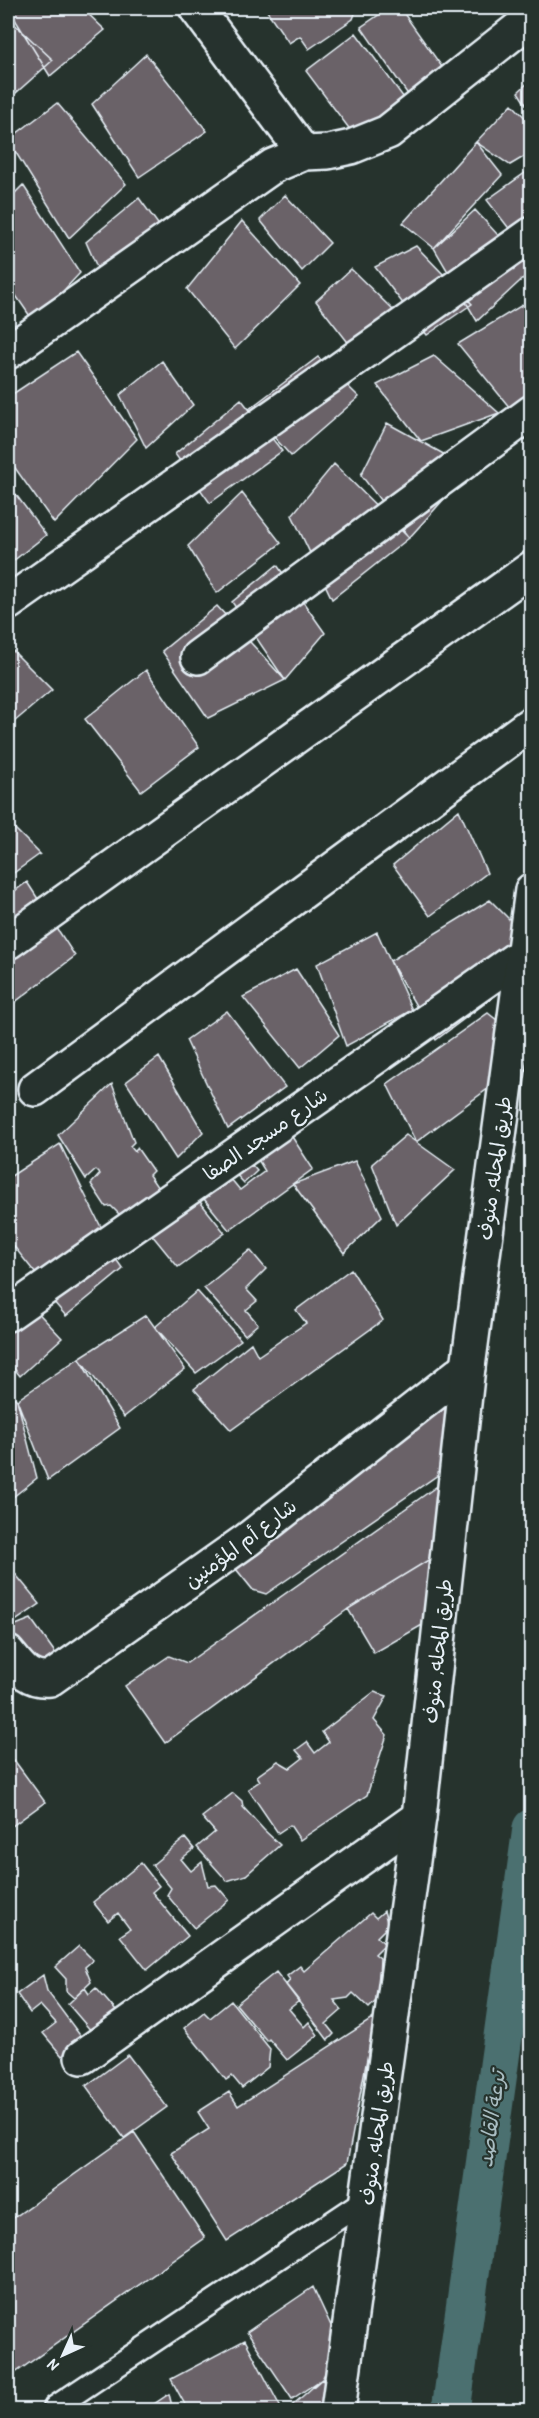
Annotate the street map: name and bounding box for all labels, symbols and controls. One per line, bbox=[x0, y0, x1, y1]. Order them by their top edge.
street label: شارع مسجد الصفا bbox=[197, 1081, 333, 1188]
street label: طريق المحله, منوف bbox=[471, 1094, 518, 1242]
street label: شارع أم المؤمنين bbox=[178, 1492, 303, 1596]
street label: طريق المحله, منوف bbox=[416, 1577, 459, 1725]
street label: طريق المحله, منوف bbox=[353, 2059, 400, 2207]
water label: ترعة القاصد bbox=[470, 2065, 513, 2169]
north arrow bbox=[33, 2325, 93, 2385]
text: N bbox=[41, 2354, 63, 2376]

